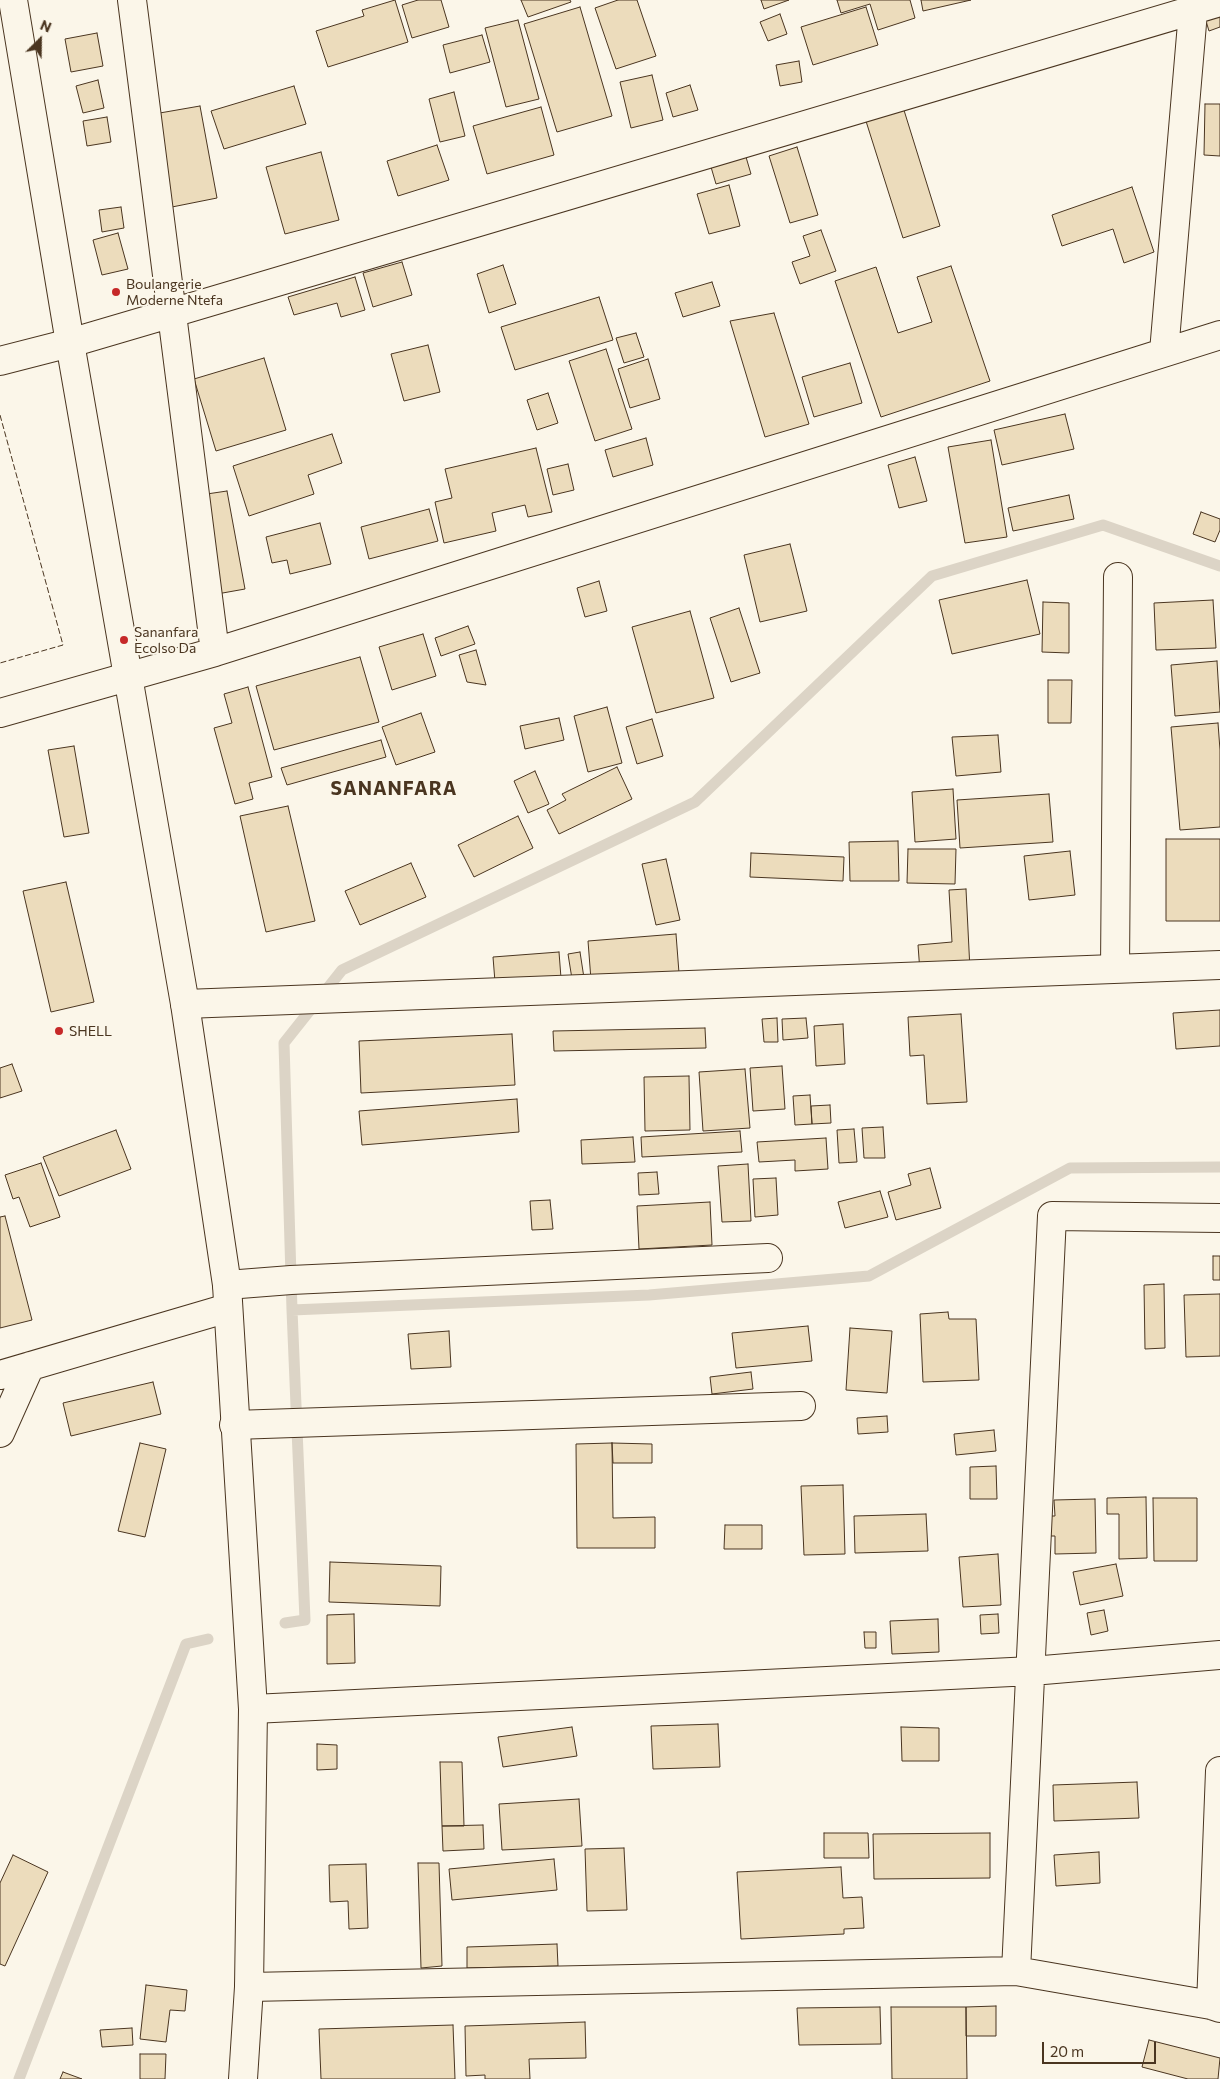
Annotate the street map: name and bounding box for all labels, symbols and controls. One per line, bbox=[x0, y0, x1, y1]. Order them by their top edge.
north arrow bbox=[15, 15, 65, 65]
text: N bbox=[38, 16, 54, 36]
place label: Boulangerie Moderne Ntefa bbox=[126, 276, 223, 308]
marker: Boulangerie Moderne Ntefa bbox=[110, 286, 122, 298]
place label: Sananfara Ecolso Da bbox=[134, 624, 198, 656]
marker: Sananfara Ecolso Da bbox=[118, 634, 130, 646]
district label: SANANFARA bbox=[329, 778, 459, 800]
place label: SHELL bbox=[69, 1023, 112, 1039]
marker: SHELL bbox=[53, 1025, 65, 1037]
scale bar bbox=[1045, 2032, 1159, 2064]
text: 20 m bbox=[1050, 2042, 1084, 2060]

